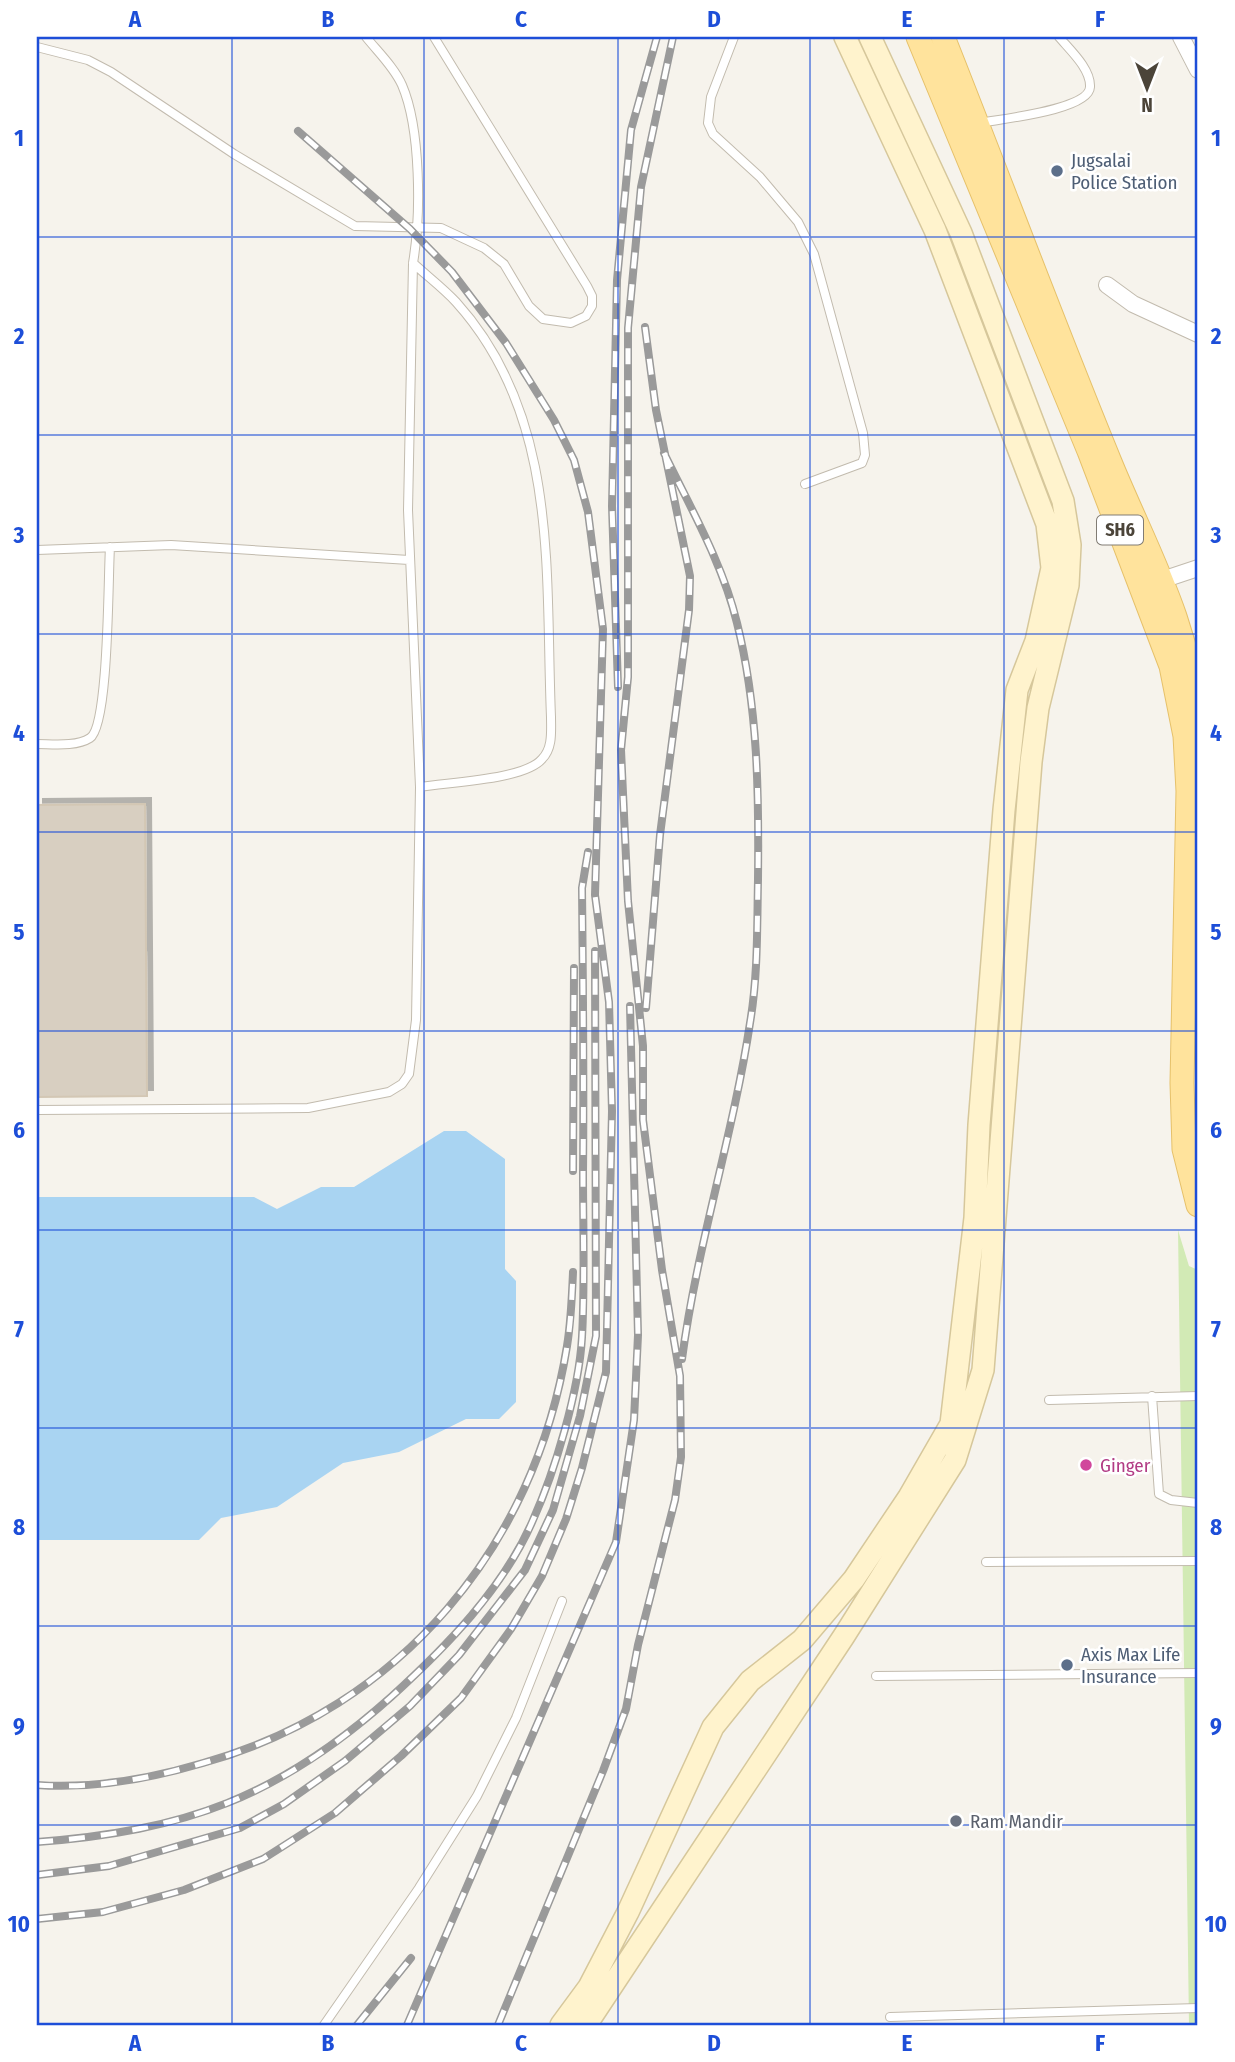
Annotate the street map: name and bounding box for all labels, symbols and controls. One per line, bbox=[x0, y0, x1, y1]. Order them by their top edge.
text: A bbox=[128, 5, 142, 33]
text: B bbox=[322, 5, 335, 33]
text: C bbox=[515, 5, 527, 33]
text: D bbox=[707, 5, 721, 33]
text: E bbox=[902, 5, 913, 33]
text: F bbox=[1095, 5, 1105, 33]
north arrow bbox=[1112, 52, 1182, 122]
text: N bbox=[1141, 93, 1153, 116]
text: 1 bbox=[14, 124, 24, 152]
text: 1 bbox=[1211, 124, 1221, 152]
place label: Jugsalai Police Station bbox=[1071, 149, 1178, 194]
marker: Jugsalai Police Station bbox=[1049, 163, 1065, 179]
text: 2 bbox=[13, 322, 25, 350]
text: 2 bbox=[1210, 322, 1222, 350]
road number: SH6 bbox=[1097, 516, 1143, 544]
text: 3 bbox=[13, 521, 25, 549]
text: 3 bbox=[1210, 521, 1222, 549]
text: 4 bbox=[13, 719, 25, 747]
text: 4 bbox=[1210, 719, 1222, 747]
text: 5 bbox=[13, 918, 25, 946]
text: 5 bbox=[1210, 918, 1222, 946]
text: 6 bbox=[13, 1116, 25, 1144]
text: 6 bbox=[1210, 1116, 1222, 1144]
text: 7 bbox=[14, 1315, 24, 1343]
text: 7 bbox=[1211, 1315, 1221, 1343]
place label: Ginger bbox=[1100, 1454, 1151, 1477]
marker: Ginger bbox=[1078, 1457, 1094, 1473]
text: 8 bbox=[13, 1513, 25, 1541]
text: 8 bbox=[1210, 1513, 1222, 1541]
place label: Axis Max Life Insurance bbox=[1081, 1643, 1181, 1688]
marker: Axis Max Life Insurance bbox=[1059, 1657, 1075, 1673]
text: 9 bbox=[13, 1712, 25, 1740]
text: 9 bbox=[1210, 1712, 1222, 1740]
place label: Ram Mandir bbox=[970, 1810, 1063, 1833]
marker: Ram Mandir bbox=[948, 1813, 964, 1829]
text: 10 bbox=[8, 1910, 30, 1938]
text: 10 bbox=[1205, 1910, 1227, 1938]
text: A bbox=[128, 2029, 142, 2057]
text: B bbox=[322, 2029, 335, 2057]
text: C bbox=[515, 2029, 527, 2057]
text: D bbox=[707, 2029, 721, 2057]
text: E bbox=[902, 2029, 913, 2057]
text: F bbox=[1095, 2029, 1105, 2057]

